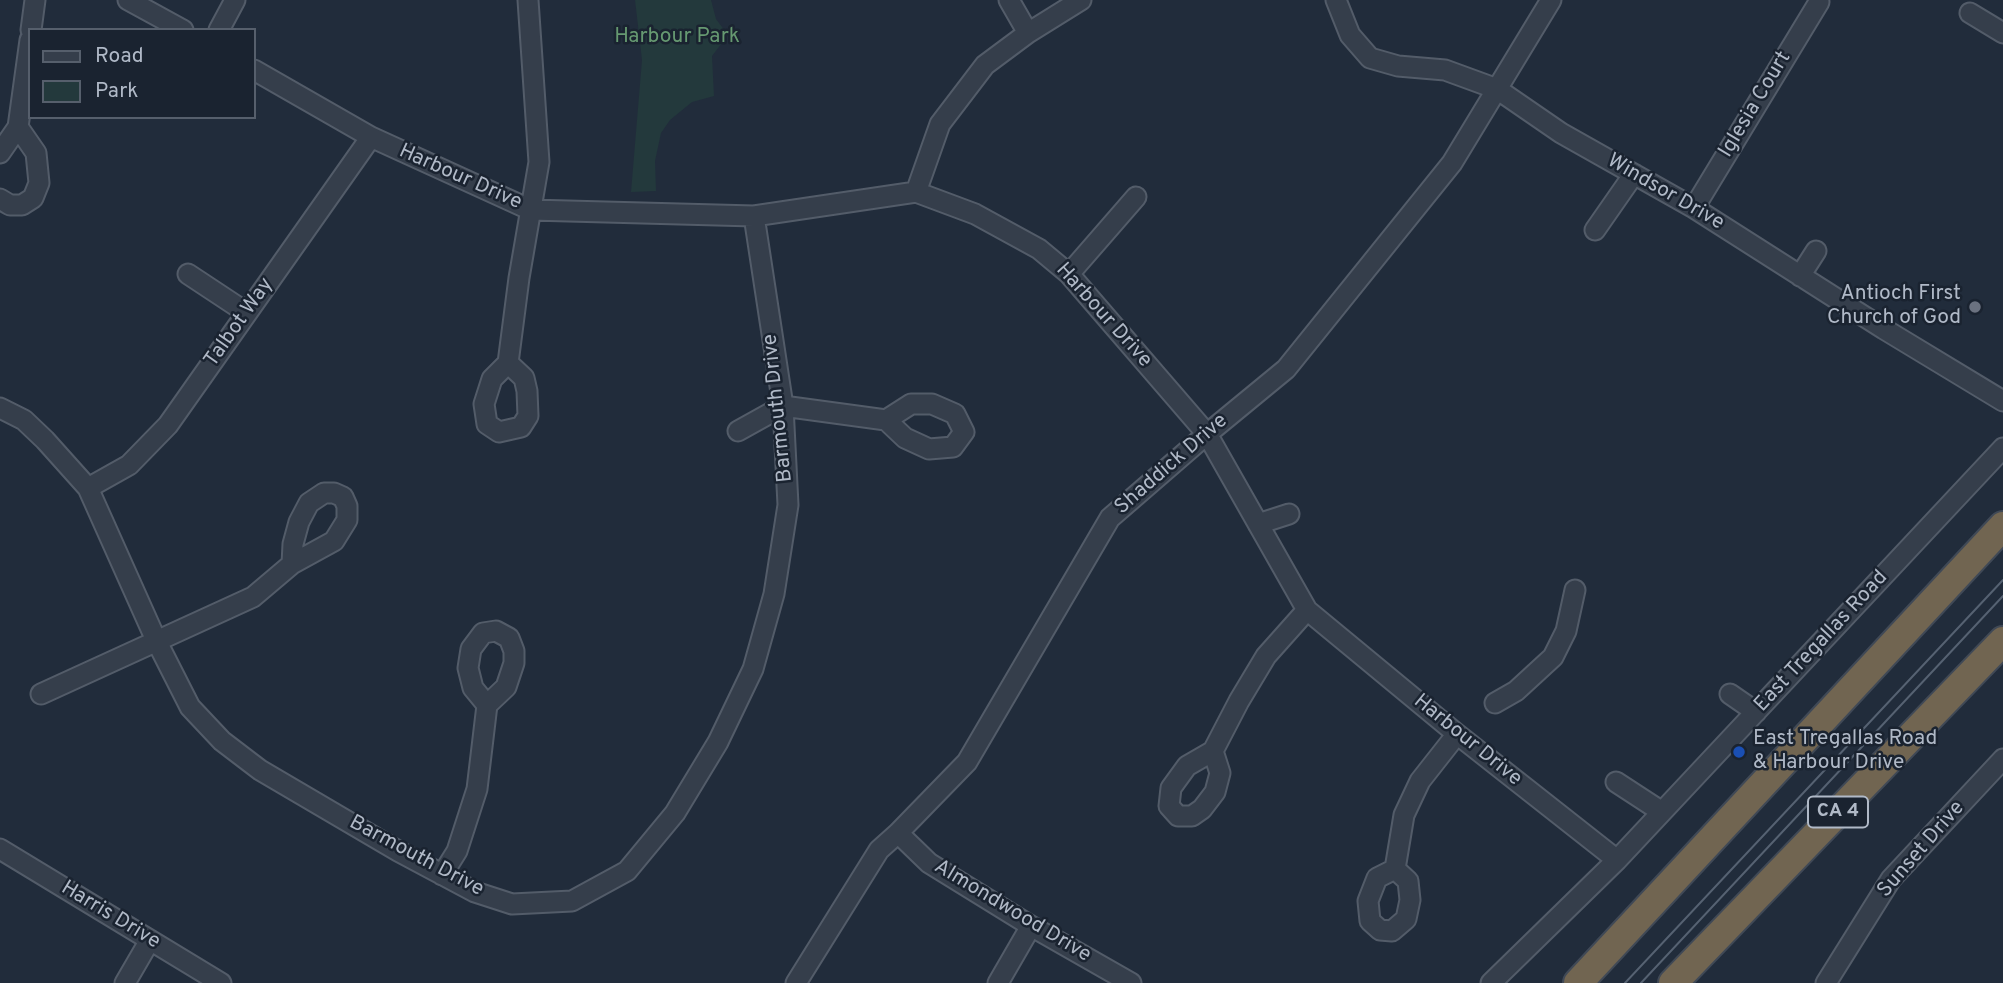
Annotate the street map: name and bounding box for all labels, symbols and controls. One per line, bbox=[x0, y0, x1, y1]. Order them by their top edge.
park label: Harbour Park bbox=[614, 25, 740, 51]
legend bbox=[28, 28, 256, 119]
text: Road bbox=[95, 43, 144, 70]
street label: Iglesia Court bbox=[1714, 47, 1798, 163]
text: Park bbox=[95, 78, 138, 105]
street label: Harbour Drive bbox=[395, 140, 525, 216]
street label: Windsor Drive bbox=[1602, 149, 1728, 237]
street label: Harbour Drive bbox=[1049, 258, 1157, 374]
street label: Talbot Way bbox=[200, 274, 280, 372]
place label: Antioch First Church of God bbox=[1827, 282, 1961, 332]
marker: Antioch First Church of God bbox=[1967, 299, 1983, 315]
street label: Barmouth Drive bbox=[759, 333, 799, 483]
street label: Shaddick Drive bbox=[1110, 409, 1234, 521]
street label: East Tregallas Road bbox=[1750, 566, 1894, 718]
street label: Harbour Drive bbox=[1408, 690, 1526, 792]
place label: East Tregallas Road & Harbour Drive bbox=[1753, 727, 1937, 777]
marker: East Tregallas Road & Harbour Drive bbox=[1731, 744, 1747, 760]
road number: CA 4 bbox=[1808, 796, 1868, 828]
street label: Sunset Drive bbox=[1873, 797, 1971, 903]
street label: Barmouth Drive bbox=[344, 811, 488, 903]
street label: Almondwood Drive bbox=[929, 855, 1095, 969]
street label: Harris Drive bbox=[56, 877, 164, 955]

